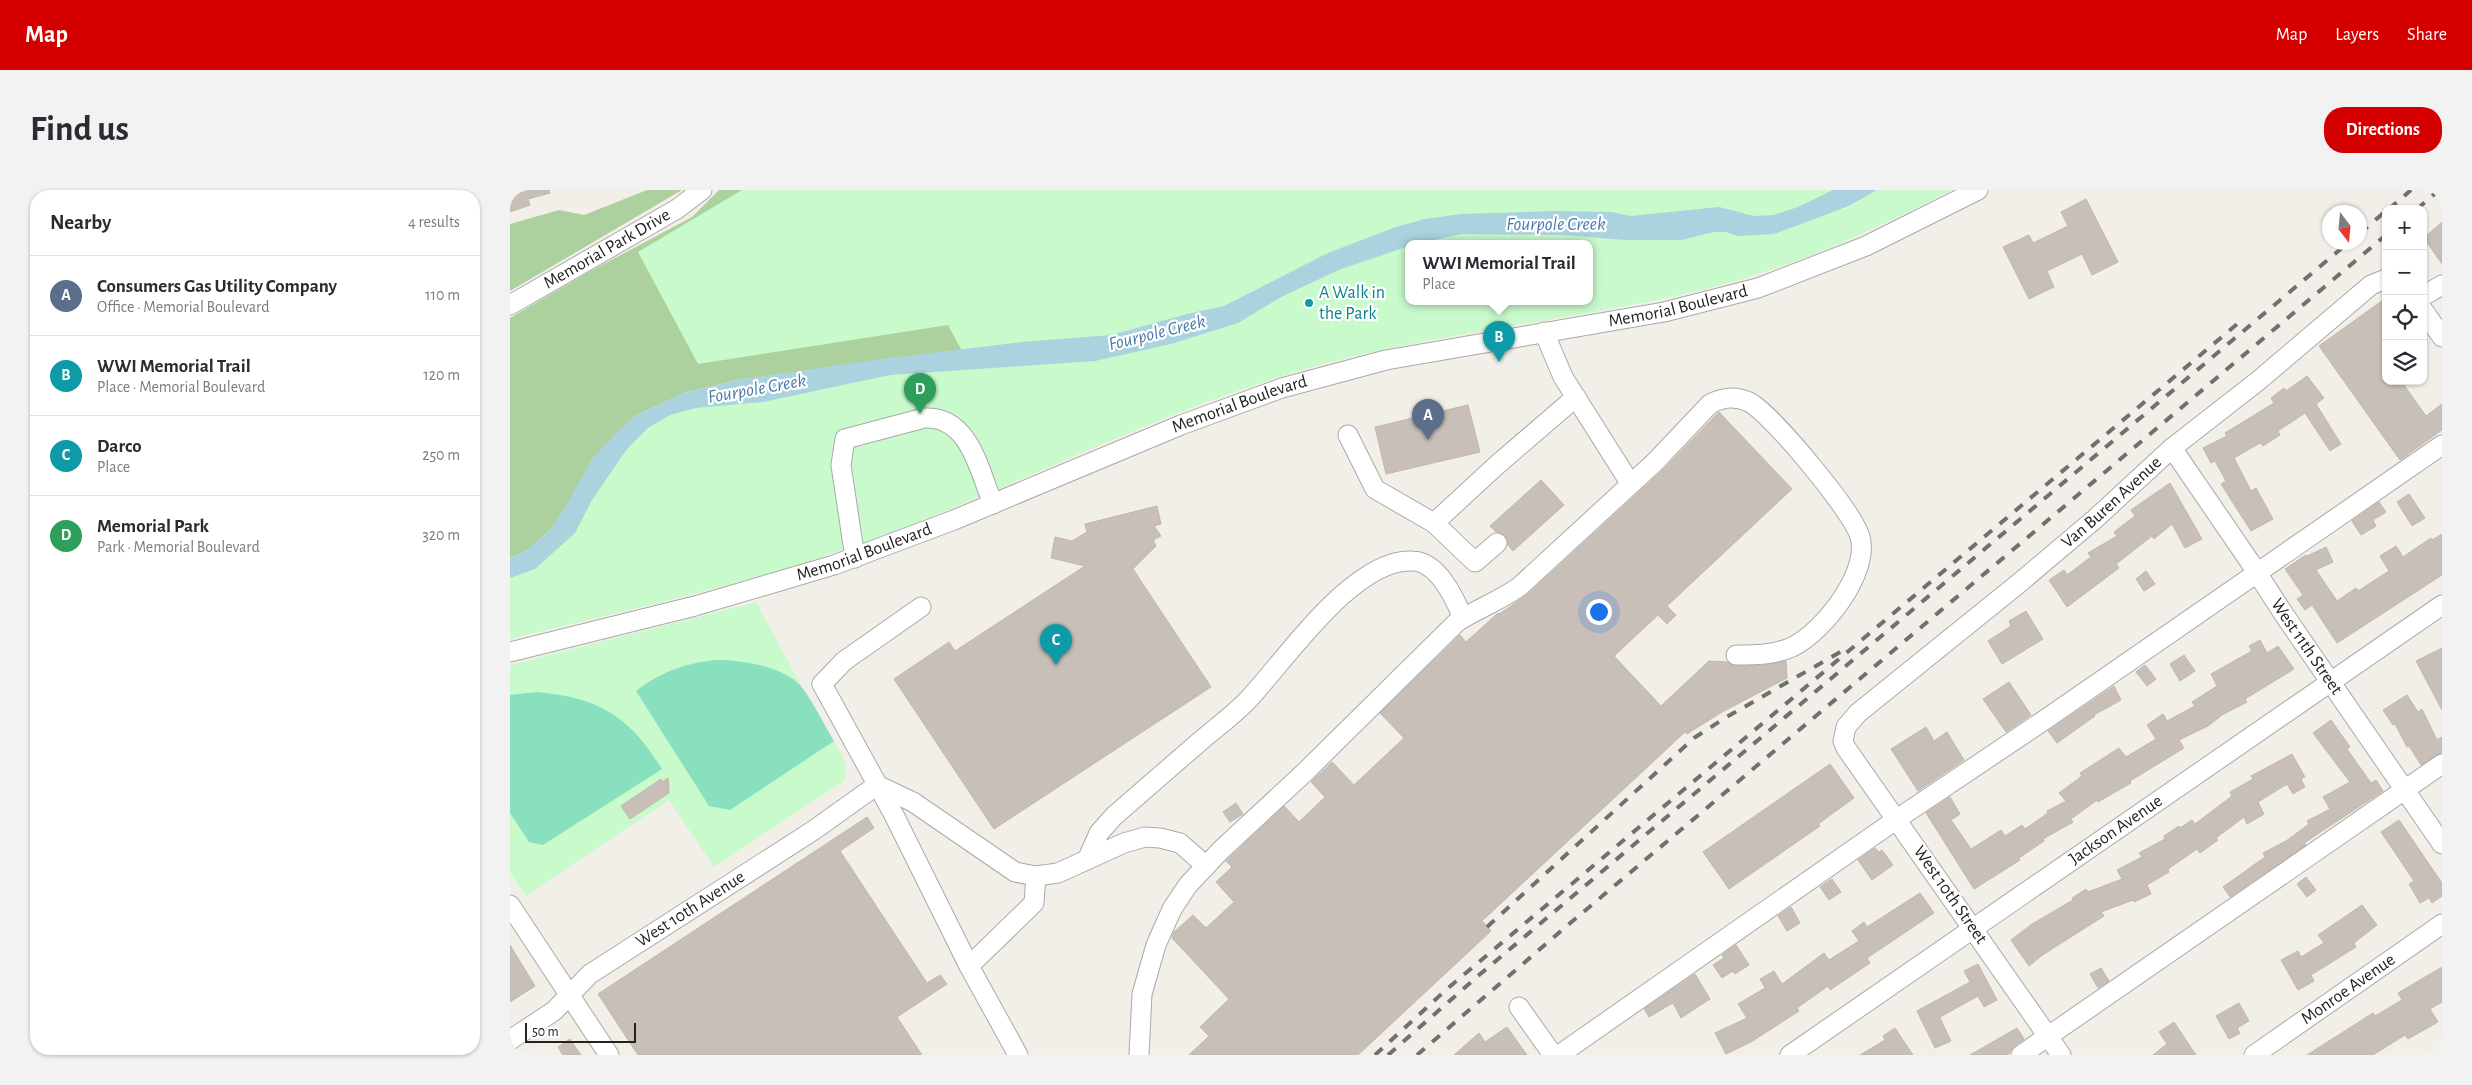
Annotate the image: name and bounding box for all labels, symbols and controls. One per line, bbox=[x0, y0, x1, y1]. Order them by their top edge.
text: Map bbox=[25, 23, 68, 47]
text: Map bbox=[2276, 26, 2307, 44]
text: Layers bbox=[2335, 26, 2379, 44]
text: Share bbox=[2407, 26, 2447, 44]
button: Directions bbox=[2324, 107, 2442, 153]
text: Find us bbox=[30, 112, 129, 147]
north arrow bbox=[2322, 205, 2367, 250]
map controls bbox=[2382, 205, 2427, 385]
button: + bbox=[2382, 205, 2427, 250]
street label: Memorial Park Drive bbox=[541, 206, 673, 293]
text: Nearby bbox=[50, 212, 111, 233]
text: 4 results bbox=[408, 214, 460, 230]
water label: Fourpole Creek bbox=[1506, 215, 1606, 234]
popup bbox=[1405, 240, 1593, 305]
button: − bbox=[2382, 250, 2427, 295]
text: WWI Memorial Trail bbox=[1422, 254, 1576, 273]
text: Place bbox=[1422, 276, 1455, 292]
text: Consumers Gas Utility Company bbox=[97, 277, 337, 296]
street label: Memorial Boulevard bbox=[1607, 282, 1749, 330]
place label: A Walk in the Park bbox=[1319, 284, 1385, 323]
text: A bbox=[61, 287, 71, 303]
text: 110 m bbox=[425, 287, 460, 303]
button: locate bbox=[2382, 295, 2427, 340]
marker: A Walk in the Park bbox=[1303, 297, 1315, 309]
text: Office · Memorial Boulevard bbox=[97, 299, 270, 315]
water label: Fourpole Creek bbox=[1107, 312, 1208, 354]
pin: B bbox=[1483, 321, 1515, 362]
button: layers bbox=[2382, 340, 2427, 385]
text: WWI Memorial Trail bbox=[97, 357, 251, 376]
text: B bbox=[61, 367, 71, 383]
text: 120 m bbox=[423, 367, 460, 383]
water label: Fourpole Creek bbox=[706, 371, 808, 407]
pin: D bbox=[904, 373, 936, 414]
street label: Memorial Boulevard bbox=[1169, 373, 1309, 437]
text: Place · Memorial Boulevard bbox=[97, 379, 265, 395]
pin: A bbox=[1412, 399, 1444, 440]
text: Darco bbox=[97, 437, 142, 456]
text: C bbox=[62, 447, 70, 463]
text: 250 m bbox=[422, 447, 460, 463]
street label: Van Buren Avenue bbox=[2059, 453, 2165, 552]
text: Place bbox=[97, 459, 130, 475]
text: Memorial Park bbox=[97, 517, 209, 536]
street label: Memorial Boulevard bbox=[794, 520, 934, 585]
text: D bbox=[61, 527, 71, 543]
text: 320 m bbox=[422, 527, 460, 543]
text: Park · Memorial Boulevard bbox=[97, 539, 260, 555]
street label: West 11th Street bbox=[2267, 596, 2346, 698]
your location bbox=[1586, 599, 1612, 625]
pin: C bbox=[1040, 624, 1072, 665]
street label: Jackson Avenue bbox=[2066, 792, 2166, 868]
street label: West 10th Street bbox=[1910, 843, 1991, 948]
street label: West 10th Avenue bbox=[633, 868, 748, 951]
street label: Monroe Avenue bbox=[2298, 950, 2399, 1028]
scale bar bbox=[525, 1020, 636, 1043]
text: 50 m bbox=[532, 1025, 559, 1039]

